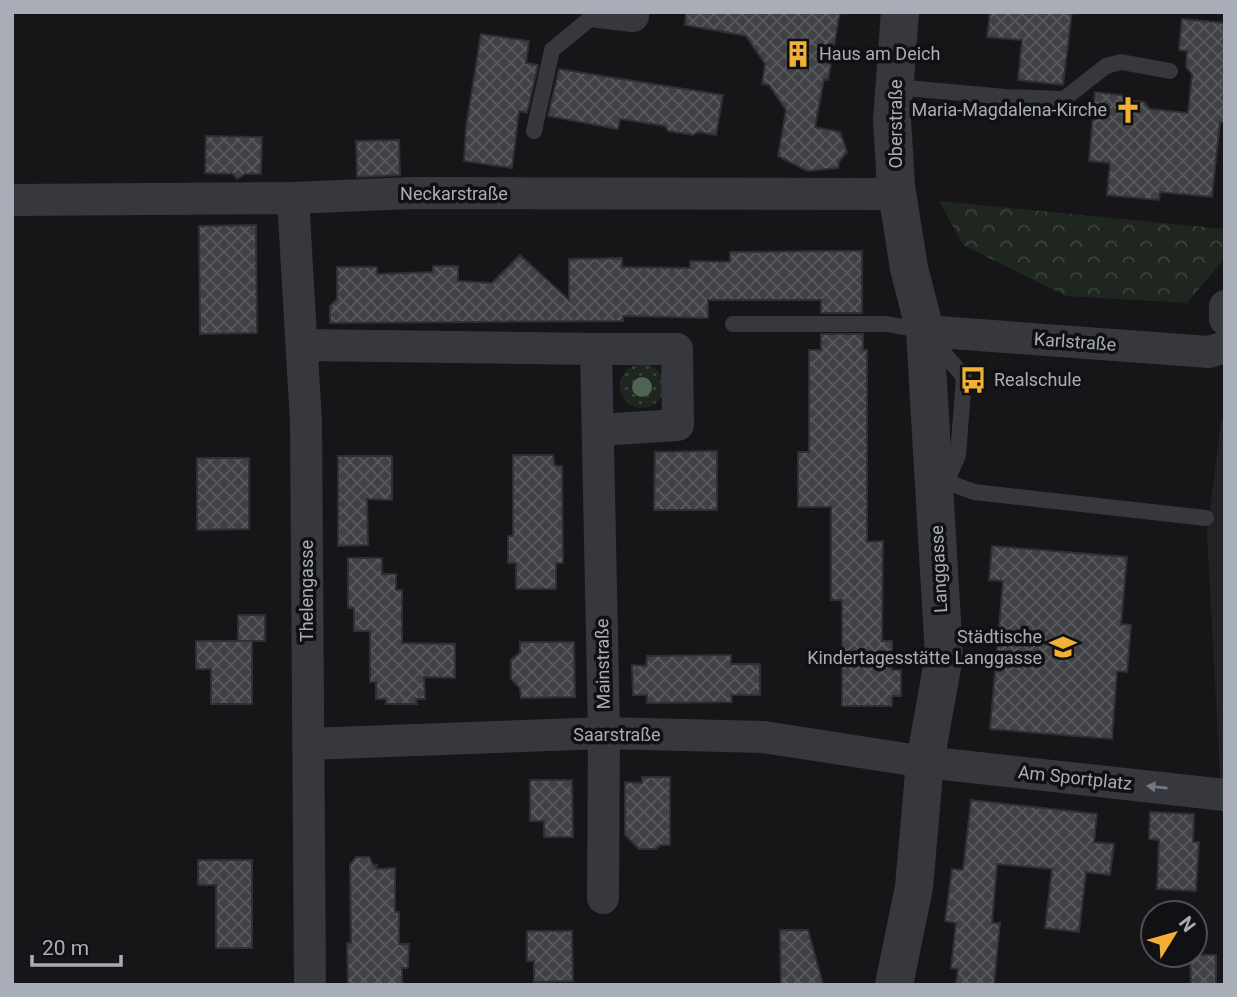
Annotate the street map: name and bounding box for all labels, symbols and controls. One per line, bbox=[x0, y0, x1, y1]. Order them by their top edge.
building icon: Haus am Deich bbox=[783, 39, 813, 69]
place label: Haus am Deich bbox=[819, 43, 940, 64]
street label: Oberstraße bbox=[885, 79, 906, 169]
church icon: Maria-Magdalena-Kirche bbox=[1113, 95, 1143, 125]
place label: Maria-Magdalena-Kirche bbox=[912, 99, 1107, 120]
street label: Neckarstraße bbox=[400, 183, 508, 204]
street label: Karlstraße bbox=[1033, 328, 1117, 355]
bus stop icon: Realschule bbox=[958, 365, 988, 395]
place label: Realschule bbox=[994, 369, 1081, 390]
street label: Langgasse bbox=[926, 525, 951, 613]
street label: Thelengasse bbox=[296, 540, 317, 642]
street label: Mainstraße bbox=[591, 618, 614, 710]
place label: Städtische Kindertagesstätte Langgasse bbox=[807, 626, 1042, 668]
school or university icon: Städtische Kindertagesstätte Langgasse bbox=[1048, 632, 1078, 662]
street label: Saarstraße bbox=[573, 724, 661, 745]
street label: Am Sportplatz bbox=[1017, 761, 1133, 794]
one-way arrow bbox=[1146, 782, 1168, 793]
north arrow bbox=[1139, 899, 1209, 969]
text: N bbox=[1174, 912, 1200, 936]
scale bar bbox=[32, 923, 121, 967]
text: 20 m bbox=[42, 936, 89, 960]

